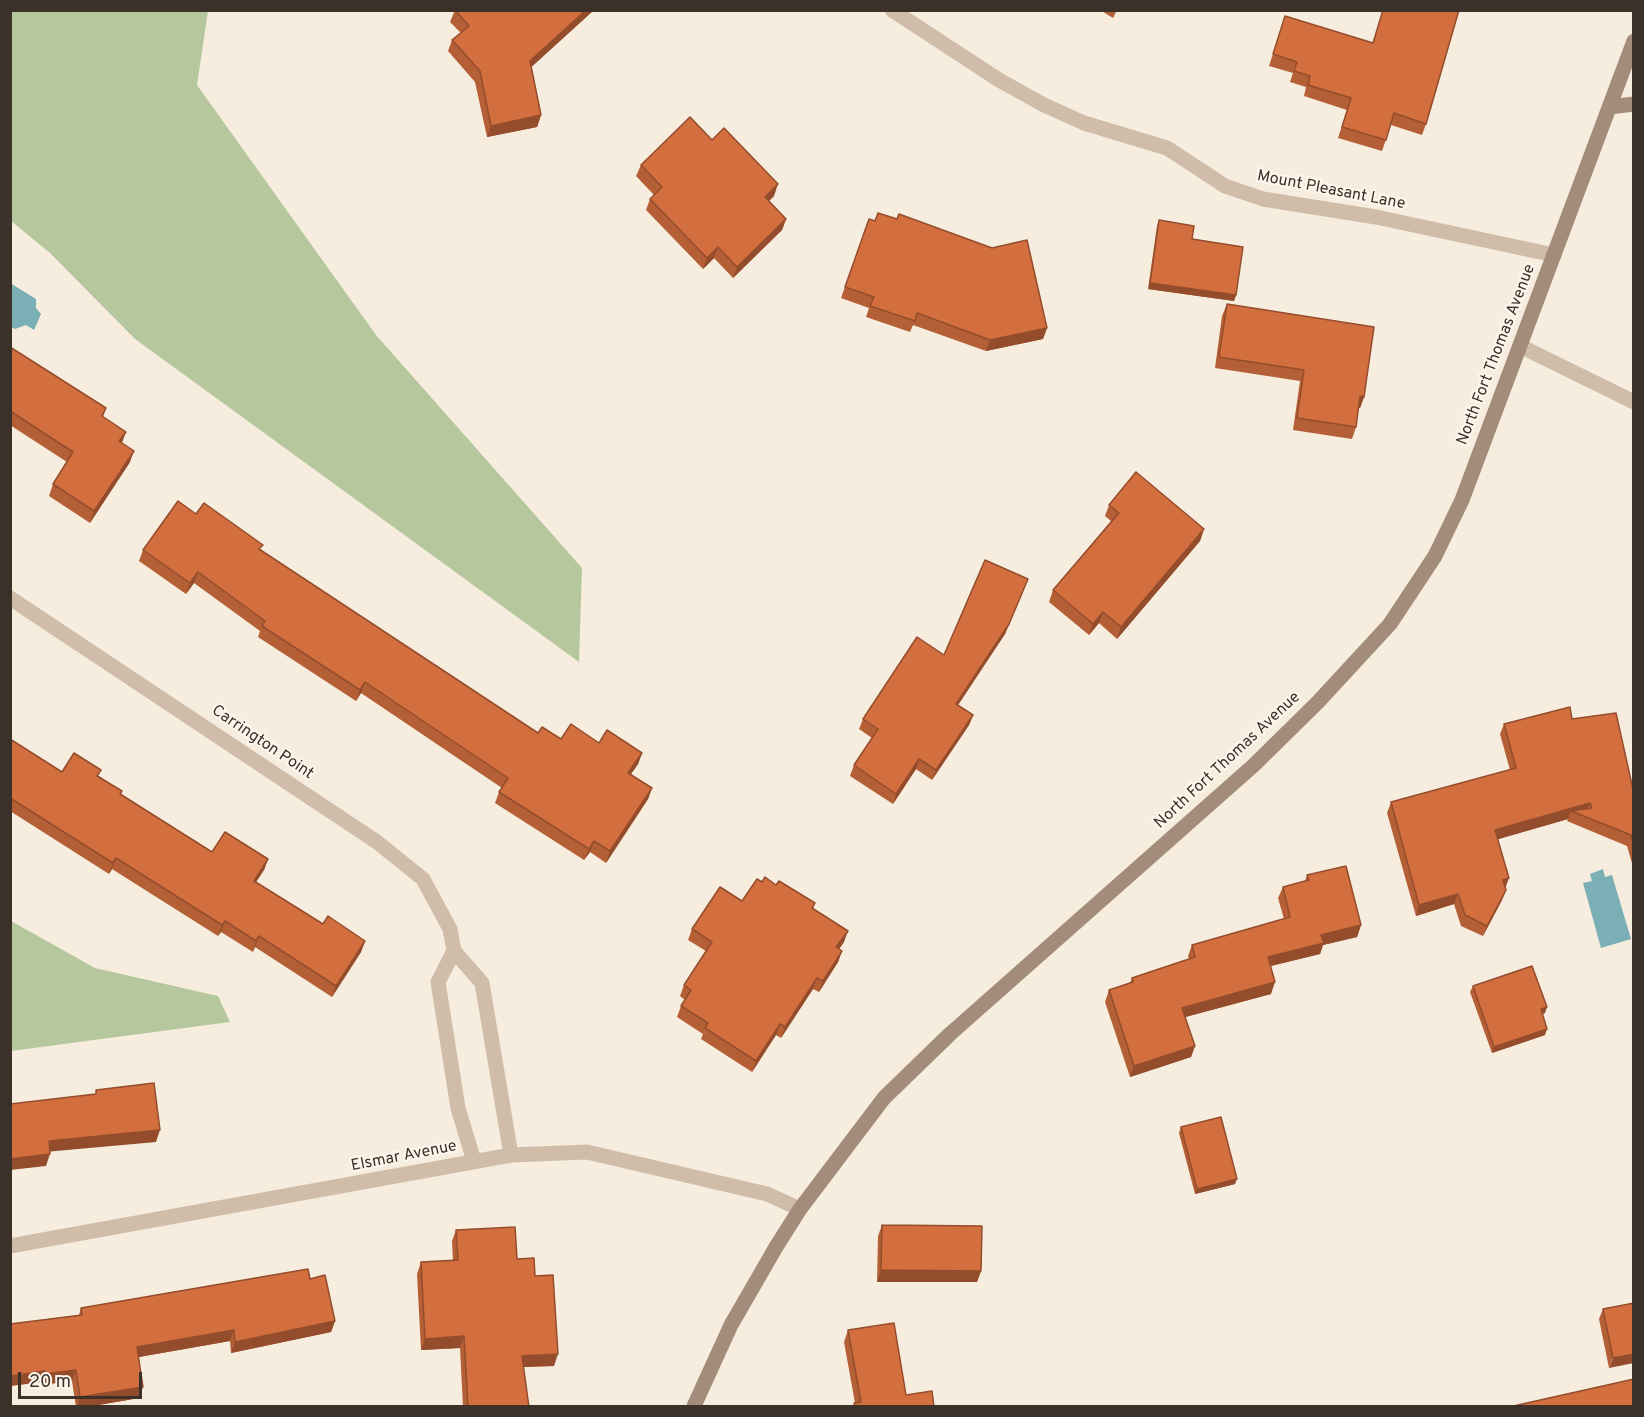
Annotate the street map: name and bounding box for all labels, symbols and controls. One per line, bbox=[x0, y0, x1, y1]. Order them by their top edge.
street label: Mount Pleasant Lane bbox=[1255, 167, 1407, 215]
street label: North Fort Thomas Avenue bbox=[1454, 262, 1540, 448]
street label: North Fort Thomas Avenue bbox=[1151, 688, 1305, 834]
street label: Carrington Point bbox=[207, 702, 317, 784]
street label: Elsmar Avenue bbox=[350, 1137, 458, 1177]
scale bar bbox=[21, 1360, 146, 1398]
text: 20 m bbox=[29, 1371, 71, 1394]

